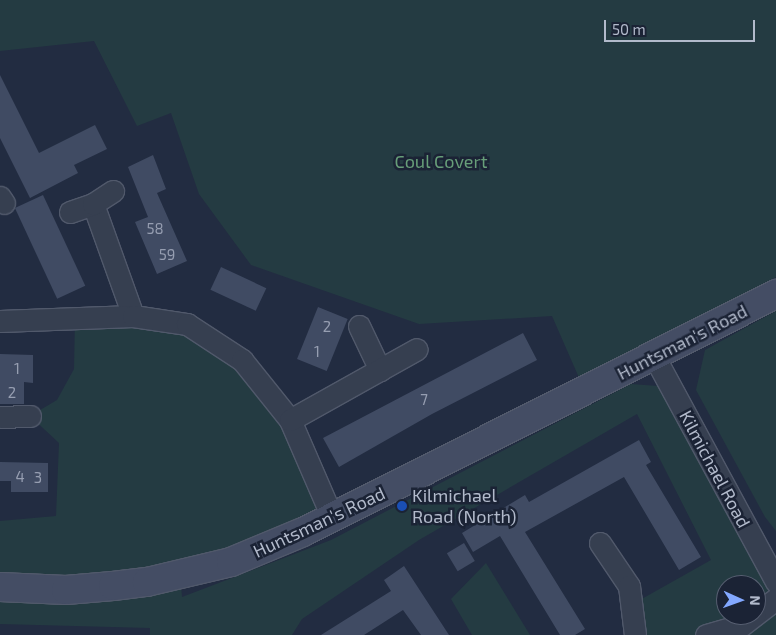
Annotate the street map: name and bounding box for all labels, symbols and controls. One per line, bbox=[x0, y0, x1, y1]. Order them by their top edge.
scale bar bbox=[606, 10, 757, 42]
text: 50 m bbox=[612, 20, 646, 38]
park label: Coul Covert bbox=[394, 150, 488, 172]
house number: 58 bbox=[146, 220, 164, 238]
house number: 59 bbox=[159, 246, 175, 264]
street label: Huntsman's Road bbox=[613, 300, 751, 384]
house number: 2 bbox=[323, 318, 331, 336]
house number: 1 bbox=[314, 343, 320, 361]
house number: 1 bbox=[14, 360, 20, 378]
house number: 2 bbox=[8, 384, 16, 402]
house number: 7 bbox=[420, 391, 428, 409]
street label: Kilmichael Road bbox=[675, 406, 755, 532]
house number: 4 bbox=[15, 468, 25, 486]
house number: 3 bbox=[34, 469, 42, 487]
street label: Huntsman's Road bbox=[250, 482, 388, 562]
place label: Kilmichael Road (North) bbox=[412, 485, 517, 528]
marker: Kilmichael Road (North) bbox=[396, 500, 408, 512]
north arrow bbox=[716, 575, 766, 625]
text: N bbox=[747, 595, 764, 606]

